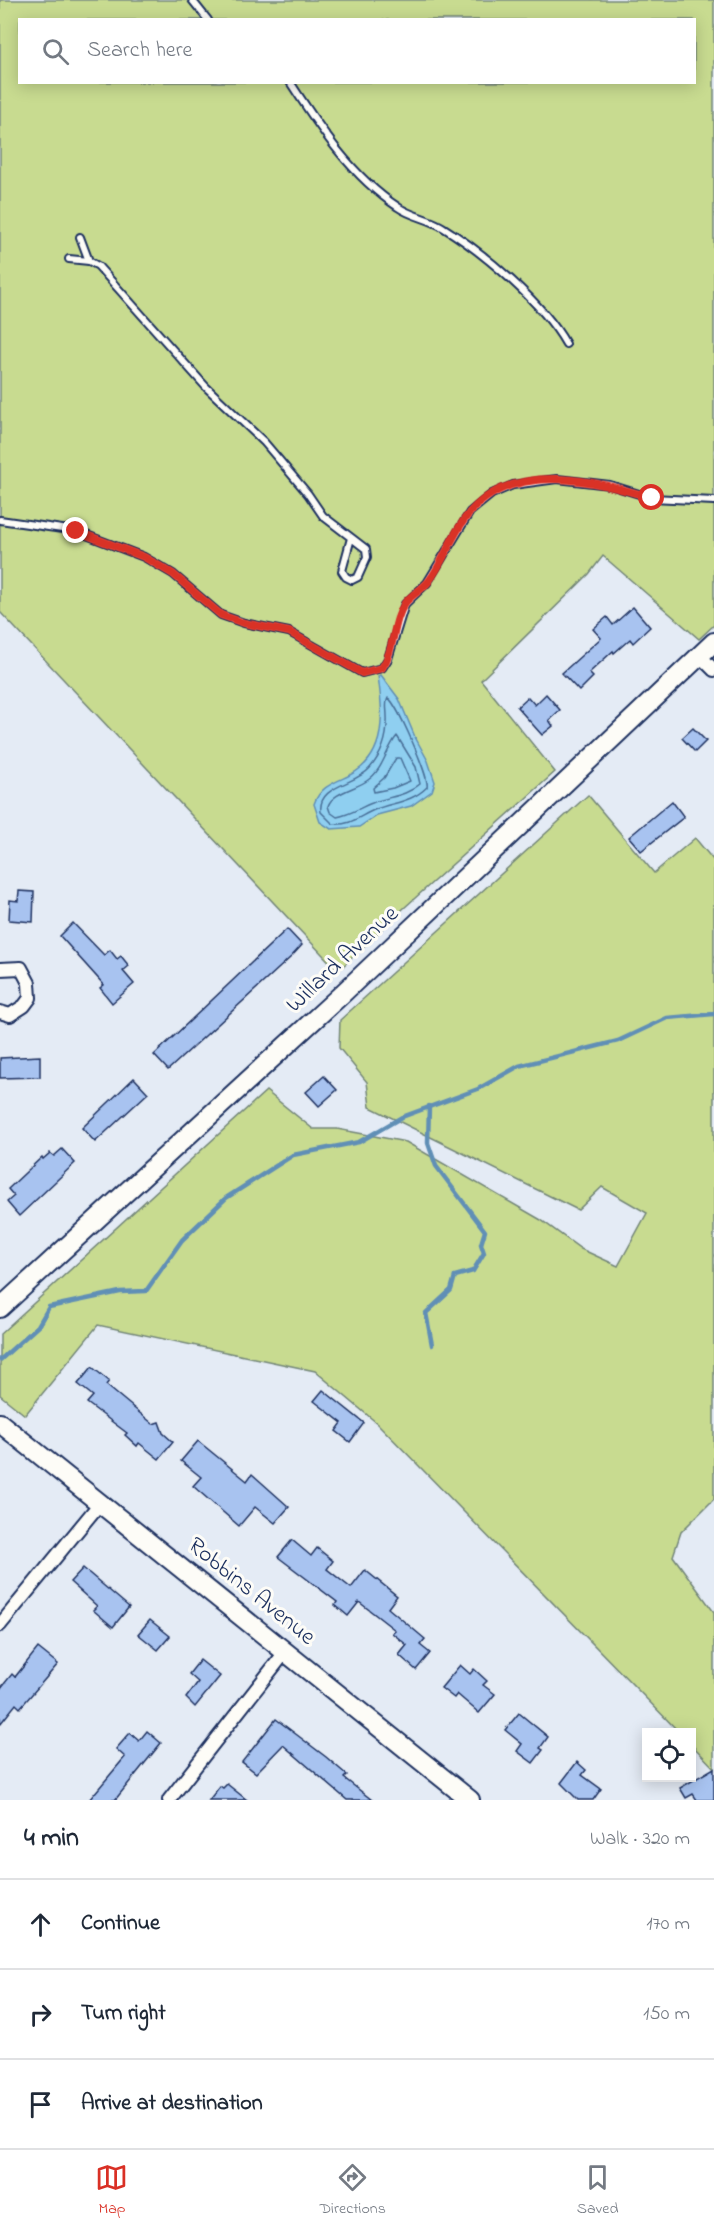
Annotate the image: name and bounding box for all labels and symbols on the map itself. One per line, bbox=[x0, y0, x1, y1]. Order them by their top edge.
route start bbox=[638, 484, 664, 510]
route end bbox=[62, 517, 88, 543]
street label: Willard Avenue bbox=[278, 898, 408, 1022]
street label: Robbins Avenue bbox=[179, 1529, 323, 1655]

